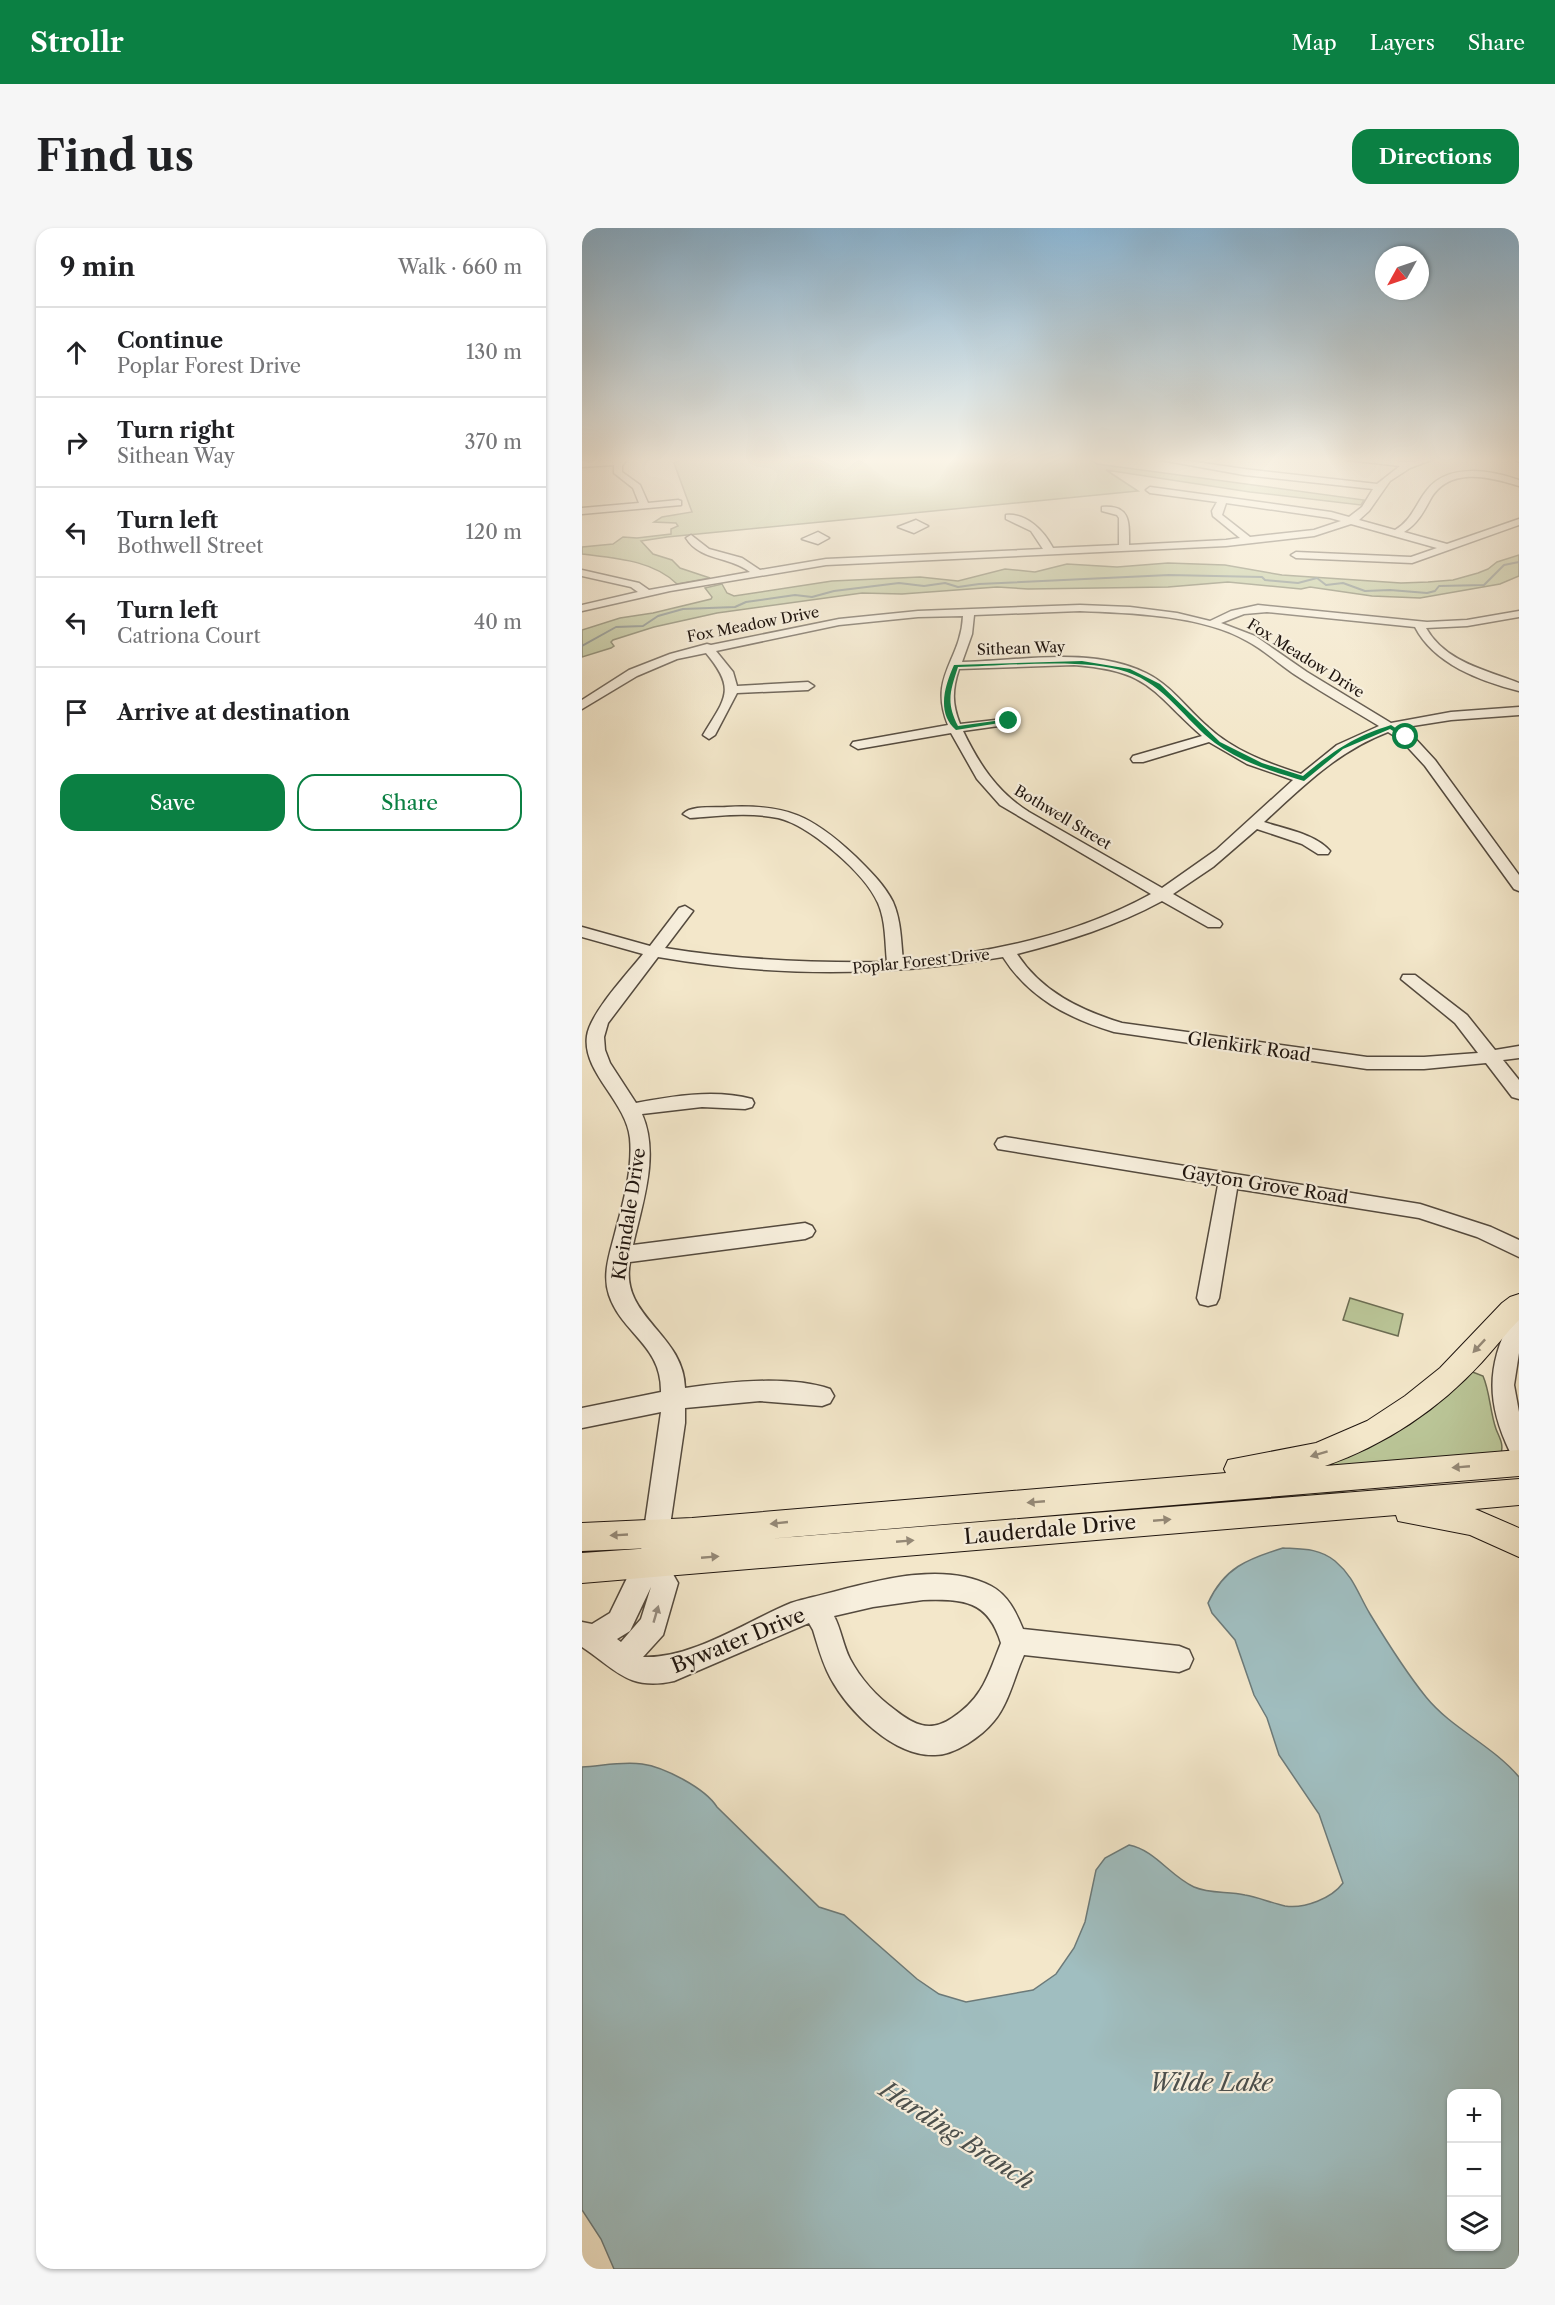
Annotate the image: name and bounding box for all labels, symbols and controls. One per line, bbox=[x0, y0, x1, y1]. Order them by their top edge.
text: Strollr bbox=[30, 25, 124, 59]
text: Map bbox=[1292, 30, 1337, 55]
text: Layers bbox=[1370, 30, 1435, 55]
text: Share bbox=[1468, 30, 1525, 55]
button: Directions bbox=[1352, 129, 1519, 184]
text: Find us bbox=[36, 130, 194, 182]
north arrow bbox=[1375, 246, 1429, 300]
text: 9 min bbox=[60, 251, 135, 283]
text: Walk · 660 m bbox=[398, 255, 522, 279]
text: Continue bbox=[117, 327, 223, 354]
icon: ahead bbox=[60, 336, 93, 369]
text: 130 m bbox=[466, 340, 522, 364]
text: Poplar Forest Drive bbox=[117, 354, 301, 378]
text: Turn right bbox=[117, 417, 235, 444]
icon: right bbox=[60, 426, 93, 459]
text: 370 m bbox=[465, 430, 522, 454]
text: Sithean Way bbox=[117, 444, 235, 468]
text: Turn left bbox=[117, 507, 218, 534]
icon: left bbox=[60, 516, 93, 549]
text: 120 m bbox=[465, 520, 522, 544]
text: Bothwell Street bbox=[117, 534, 263, 558]
text: Turn left bbox=[117, 597, 218, 624]
street label: Fox Meadow Drive bbox=[685, 602, 821, 646]
icon: left bbox=[60, 606, 93, 639]
text: 40 m bbox=[474, 610, 522, 634]
street label: Fox Meadow Drive bbox=[1244, 614, 1368, 702]
text: Catriona Court bbox=[117, 624, 260, 648]
street label: Sithean Way bbox=[977, 637, 1066, 659]
icon: arrive bbox=[60, 696, 93, 729]
text: Arrive at destination bbox=[117, 699, 350, 726]
route end bbox=[995, 707, 1021, 733]
route start bbox=[1392, 723, 1418, 749]
button: Save bbox=[60, 774, 285, 831]
button: Share bbox=[297, 774, 522, 831]
street label: Bothwell Street bbox=[1011, 781, 1116, 854]
street label: Poplar Forest Drive bbox=[851, 944, 991, 978]
street label: Glenkirk Road bbox=[1186, 1027, 1312, 1067]
street label: Kleindale Drive bbox=[608, 1146, 650, 1282]
street label: Gayton Grove Road bbox=[1180, 1161, 1350, 1209]
one-way arrow bbox=[1473, 1339, 1487, 1353]
one-way arrow bbox=[1310, 1450, 1328, 1459]
one-way arrow bbox=[1451, 1463, 1470, 1472]
one-way arrow bbox=[1027, 1497, 1046, 1506]
street label: Lauderdale Drive bbox=[963, 1509, 1137, 1549]
one-way arrow bbox=[1152, 1515, 1171, 1525]
one-way arrow bbox=[770, 1519, 789, 1528]
one-way arrow bbox=[610, 1531, 629, 1540]
one-way arrow bbox=[895, 1536, 914, 1546]
one-way arrow bbox=[701, 1552, 720, 1562]
street label: Bywater Drive bbox=[668, 1602, 808, 1678]
one-way arrow bbox=[652, 1605, 661, 1623]
water label: Wilde Lake bbox=[1149, 2068, 1274, 2097]
water label: Harding Branch bbox=[873, 2073, 1040, 2196]
map controls bbox=[1447, 2089, 1501, 2251]
button: + bbox=[1447, 2089, 1501, 2143]
button: − bbox=[1447, 2143, 1501, 2197]
button: layers bbox=[1447, 2197, 1501, 2251]

